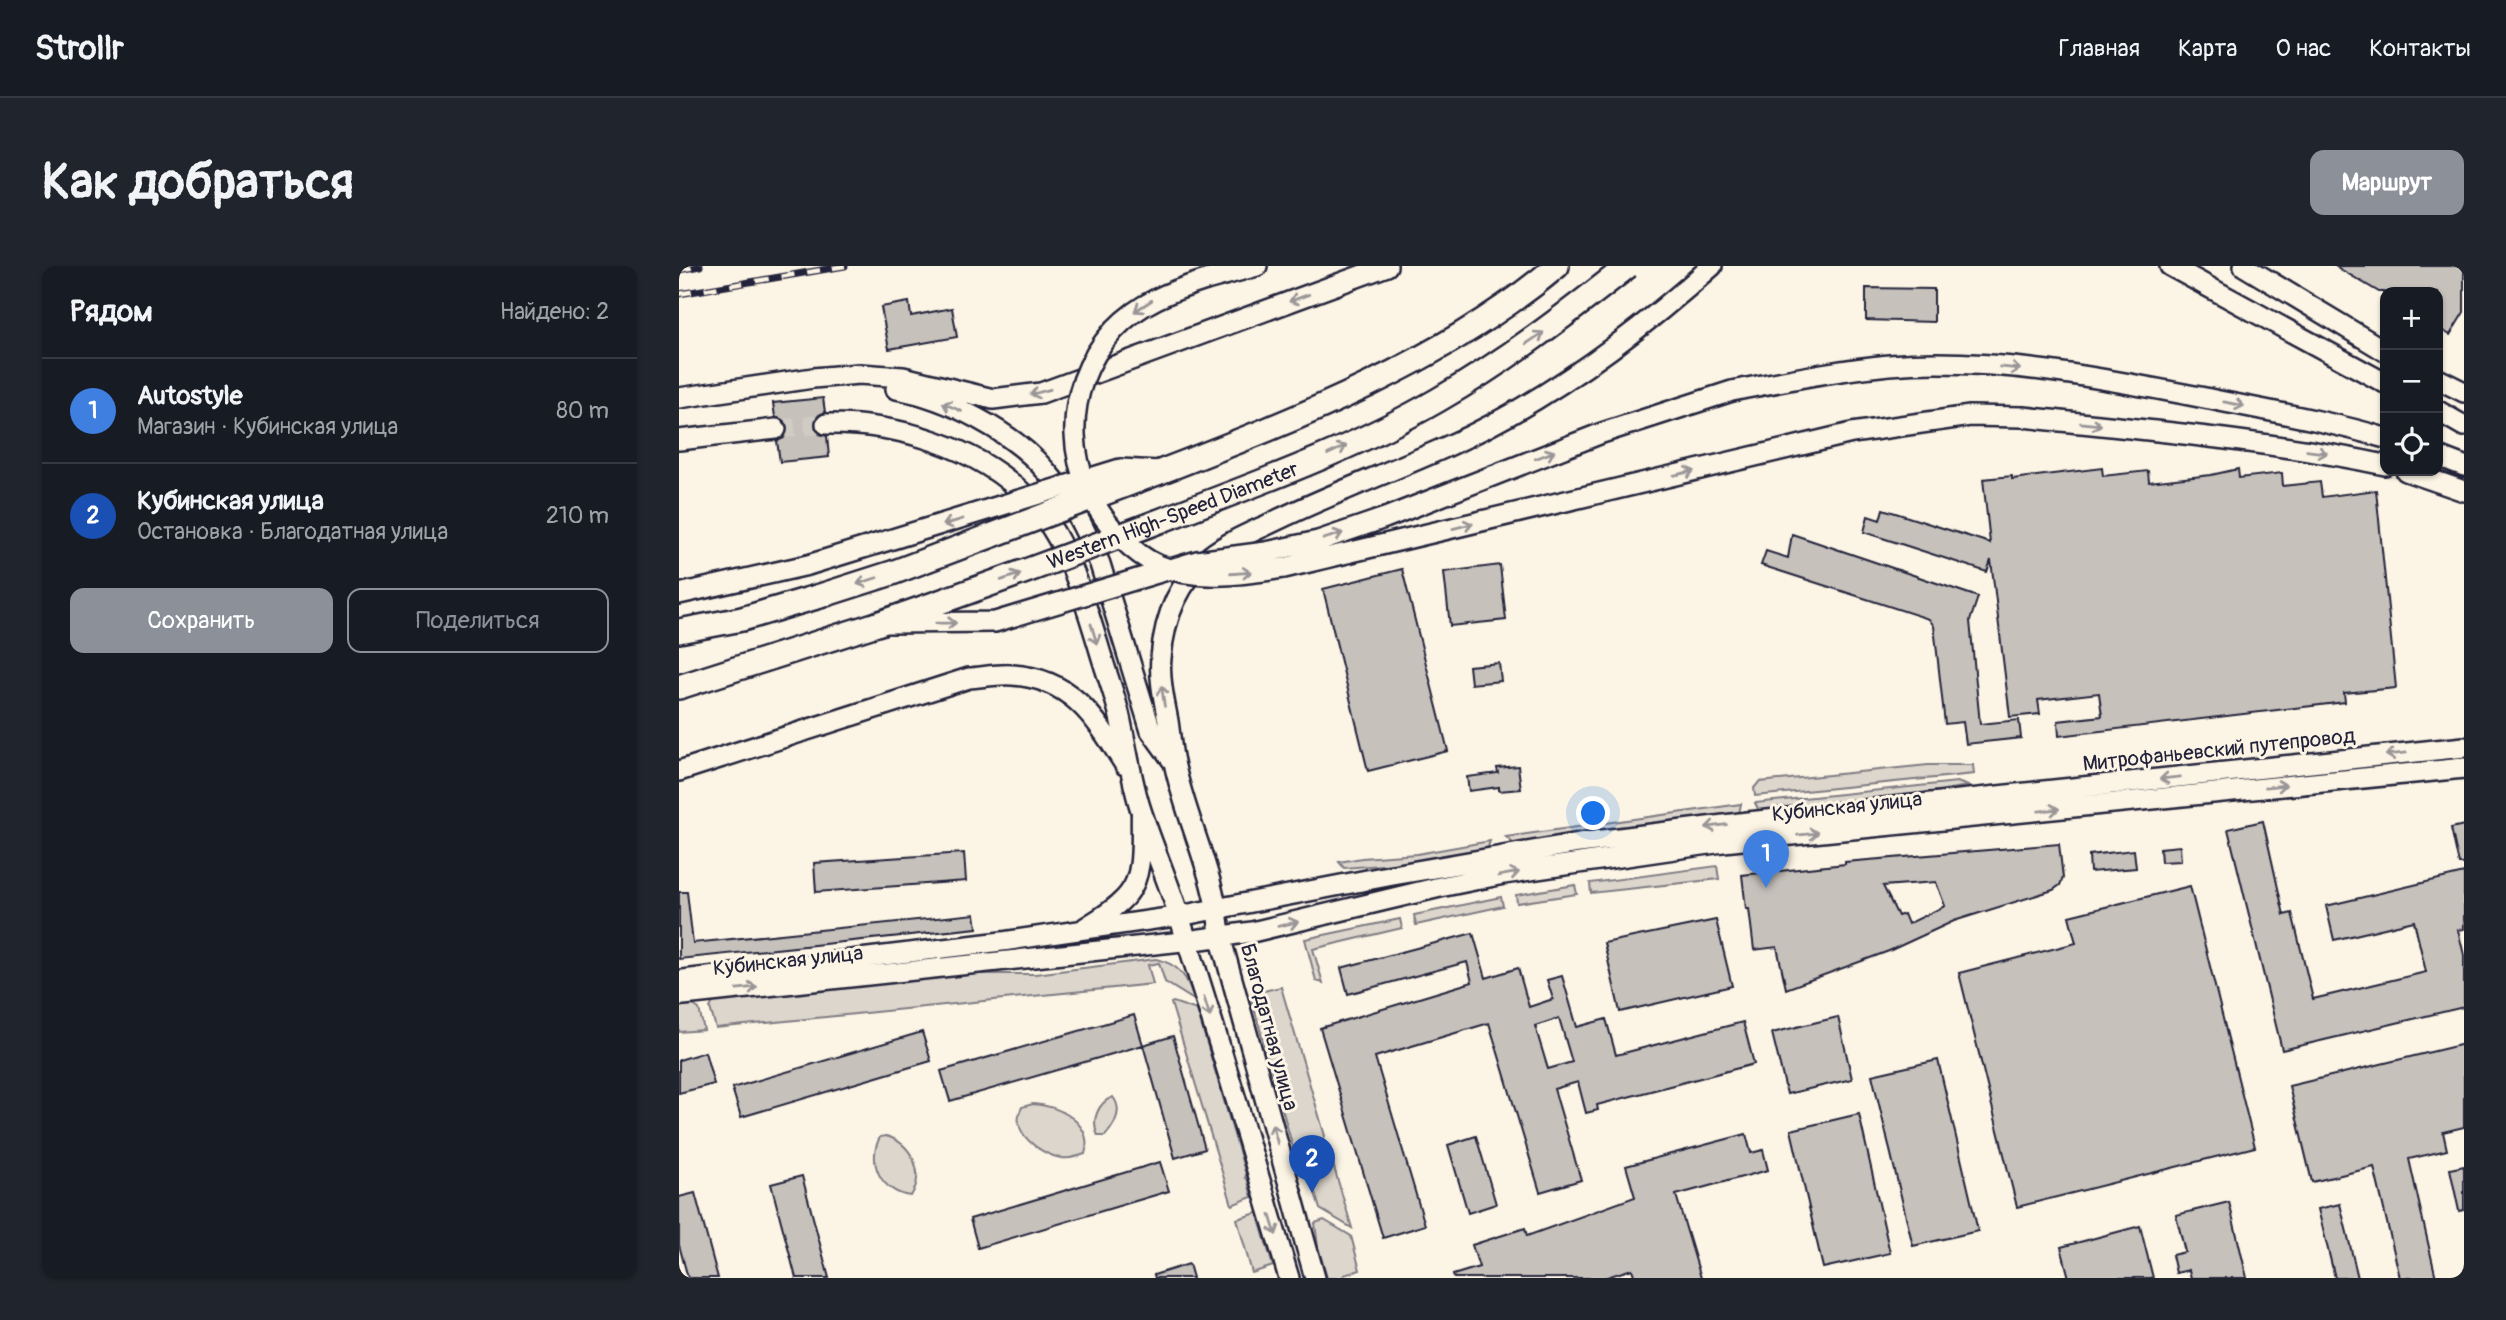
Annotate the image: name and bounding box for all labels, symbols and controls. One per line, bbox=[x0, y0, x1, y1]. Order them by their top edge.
text: Strollr bbox=[35, 28, 124, 69]
text: Главная bbox=[2059, 34, 2140, 63]
text: Карта bbox=[2178, 34, 2238, 63]
text: О нас bbox=[2276, 34, 2331, 63]
text: Контакты bbox=[2369, 34, 2471, 63]
button: Маршрут bbox=[2310, 150, 2464, 215]
text: Как добраться bbox=[42, 152, 354, 213]
map controls bbox=[2380, 287, 2443, 476]
button: + bbox=[2380, 287, 2443, 350]
one-way arrow bbox=[1289, 292, 1311, 305]
text: Рядом bbox=[70, 293, 153, 330]
text: Найдено: 2 bbox=[500, 297, 609, 326]
one-way arrow bbox=[1134, 300, 1154, 314]
one-way arrow bbox=[1525, 331, 1544, 345]
button: − bbox=[2380, 350, 2443, 413]
one-way arrow bbox=[1998, 362, 2021, 375]
text: Autostyle bbox=[137, 380, 243, 412]
one-way arrow bbox=[1029, 386, 1051, 399]
text: 1 bbox=[89, 396, 98, 425]
text: 80 m bbox=[556, 396, 609, 425]
one-way arrow bbox=[2222, 397, 2245, 411]
one-way arrow bbox=[942, 400, 964, 413]
text: Магазин · Кубинская улица bbox=[137, 412, 398, 441]
button: locate bbox=[2380, 413, 2443, 476]
one-way arrow bbox=[2079, 418, 2102, 431]
one-way arrow bbox=[1326, 442, 1347, 456]
one-way arrow bbox=[2305, 445, 2327, 458]
one-way arrow bbox=[1534, 447, 1556, 460]
street label: Western High-Speed Diameter bbox=[1043, 455, 1303, 576]
one-way arrow bbox=[1672, 466, 1695, 479]
text: Кубинская улица bbox=[137, 485, 324, 517]
text: 2 bbox=[87, 501, 99, 530]
text: 210 m bbox=[546, 501, 609, 530]
one-way arrow bbox=[942, 516, 964, 529]
text: Остановка · Благодатная улица bbox=[137, 517, 448, 546]
one-way arrow bbox=[1451, 519, 1474, 532]
one-way arrow bbox=[1322, 529, 1344, 542]
one-way arrow bbox=[1229, 567, 1252, 580]
one-way arrow bbox=[1000, 570, 1022, 582]
one-way arrow bbox=[856, 576, 878, 588]
button: Сохранить bbox=[70, 588, 333, 653]
button: Поделиться bbox=[347, 588, 609, 653]
one-way arrow bbox=[934, 616, 957, 630]
one-way arrow bbox=[1089, 622, 1102, 644]
one-way arrow bbox=[1157, 685, 1170, 708]
street label: Митрофаньевский путепровод bbox=[2081, 722, 2357, 778]
one-way arrow bbox=[2385, 748, 2408, 761]
one-way arrow bbox=[2159, 772, 2182, 785]
one-way arrow bbox=[2264, 780, 2286, 793]
street label: Кубинская улица bbox=[1771, 786, 1923, 828]
your location bbox=[1576, 796, 1610, 830]
one-way arrow bbox=[2037, 803, 2060, 816]
one-way arrow bbox=[1705, 819, 1728, 832]
one-way arrow bbox=[1796, 827, 1818, 840]
pin: 1 bbox=[1743, 830, 1789, 888]
one-way arrow bbox=[1497, 866, 1520, 880]
one-way arrow bbox=[1276, 917, 1299, 930]
street label: Кубинская улица bbox=[712, 940, 864, 982]
street label: Благодатная улица bbox=[1234, 941, 1304, 1113]
one-way arrow bbox=[735, 982, 758, 995]
one-way arrow bbox=[1202, 996, 1215, 1018]
one-way arrow bbox=[1267, 1123, 1280, 1145]
pin: 2 bbox=[1289, 1135, 1335, 1193]
one-way arrow bbox=[1267, 1213, 1280, 1235]

